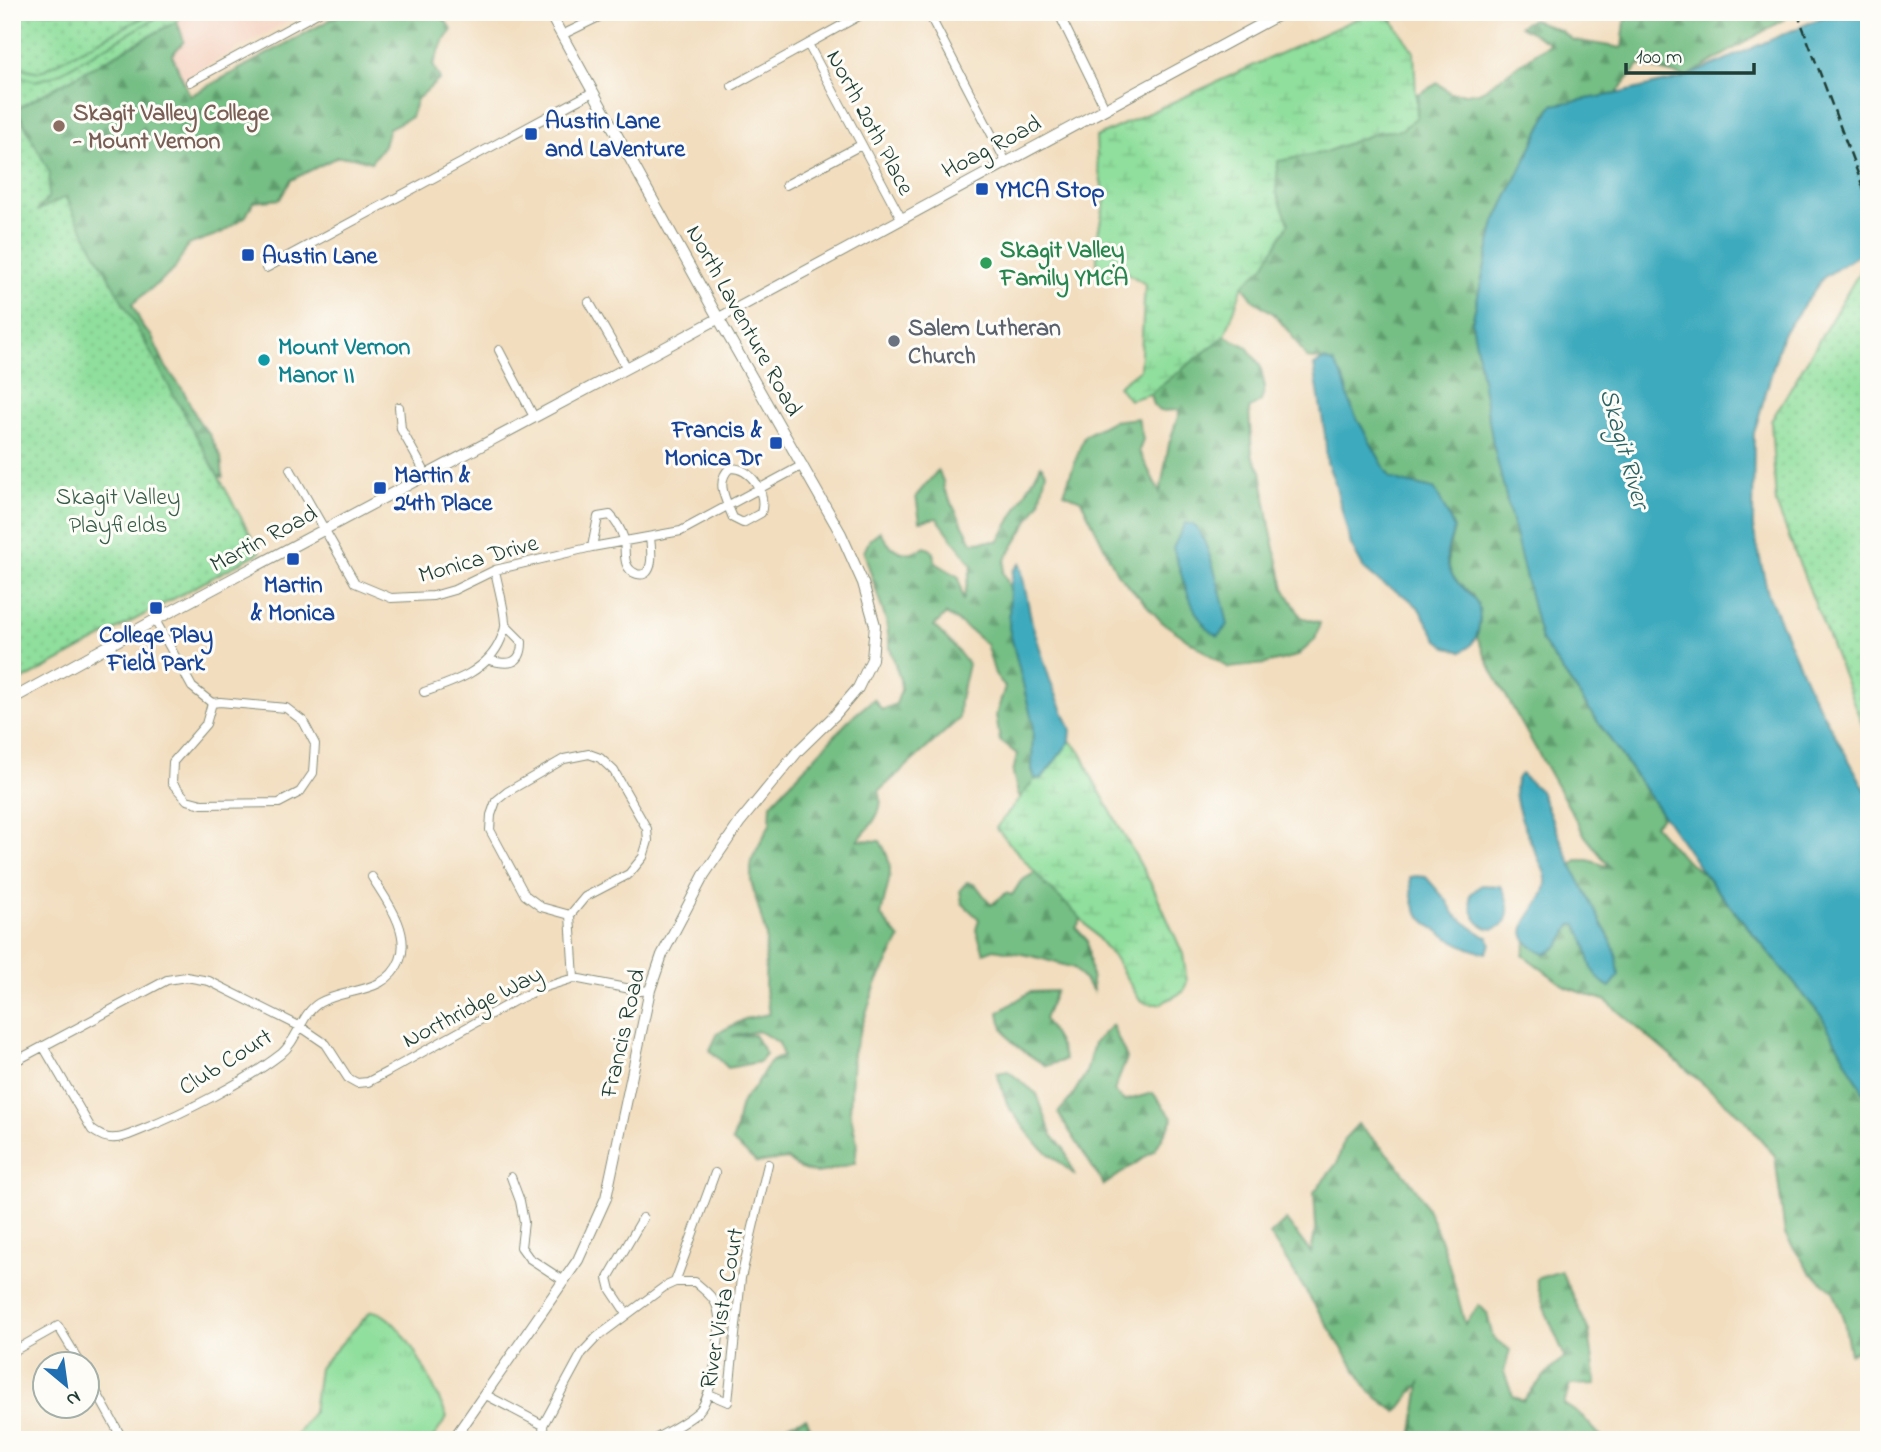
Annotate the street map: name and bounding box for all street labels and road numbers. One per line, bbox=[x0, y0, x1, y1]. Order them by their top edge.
street label: North 20th Place bbox=[816, 44, 922, 202]
street label: Hoag Road bbox=[936, 107, 1049, 189]
street label: North Laventure Road bbox=[676, 219, 810, 424]
street label: Martin Road bbox=[204, 497, 325, 583]
street label: Monica Drive bbox=[415, 527, 543, 594]
street label: Northridge Way bbox=[397, 958, 550, 1060]
street label: Francis Road bbox=[592, 965, 656, 1102]
street label: Club Court bbox=[173, 1021, 280, 1106]
street label: River Vista Court bbox=[692, 1225, 755, 1392]

